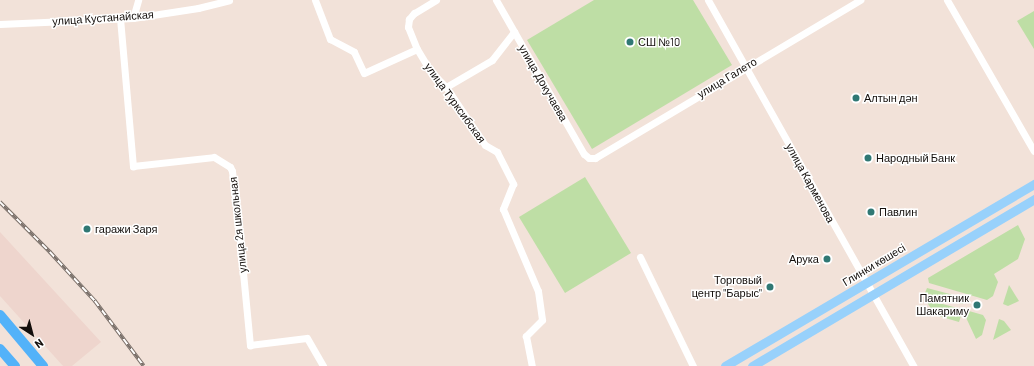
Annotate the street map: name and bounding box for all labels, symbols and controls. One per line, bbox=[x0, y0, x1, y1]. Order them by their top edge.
street label: улица Кустанайская bbox=[52, 8, 154, 28]
place label: СШ №10 bbox=[638, 35, 680, 49]
marker: СШ №10 bbox=[625, 37, 635, 47]
street label: улица Докучаева bbox=[516, 42, 570, 124]
street label: улица Галето bbox=[695, 55, 759, 101]
street label: улица Турксибская bbox=[422, 61, 488, 145]
place label: Алтын дән bbox=[864, 91, 918, 105]
marker: Алтын дән bbox=[851, 93, 861, 103]
street label: улица Карменова bbox=[783, 141, 837, 225]
place label: Народный Банк bbox=[876, 151, 955, 165]
marker: Народный Банк bbox=[863, 153, 873, 163]
street label: улица 2я школьная bbox=[226, 176, 250, 274]
place label: Павлин bbox=[879, 205, 917, 219]
marker: Павлин bbox=[866, 207, 876, 217]
place label: гаражи Заря bbox=[95, 222, 158, 236]
marker: гаражи Заря bbox=[82, 224, 92, 234]
street label: Глинки көшесі bbox=[840, 241, 908, 289]
place label: Арука bbox=[789, 252, 819, 266]
marker: Арука bbox=[822, 254, 832, 264]
place label: Торговый центр "Барыс" bbox=[692, 274, 762, 300]
marker: Торговый центр "Барыс" bbox=[765, 282, 775, 292]
place label: Памятник Шакариму bbox=[916, 292, 969, 318]
marker: Памятник Шакариму bbox=[972, 300, 982, 310]
north arrow bbox=[12, 314, 52, 354]
text: N bbox=[33, 337, 46, 352]

